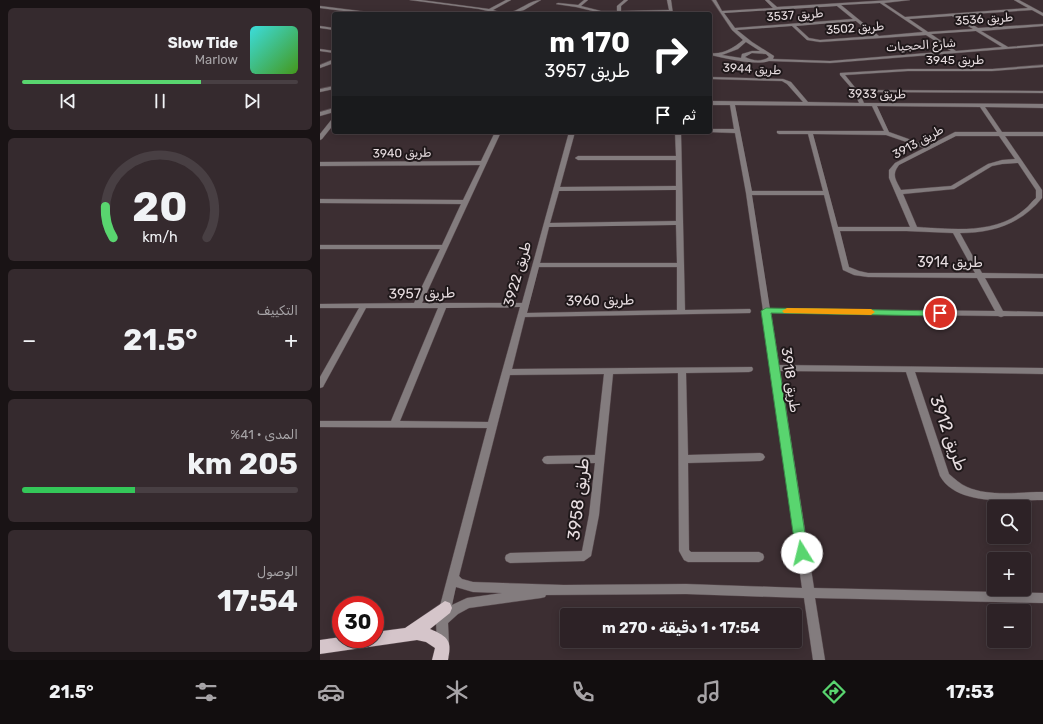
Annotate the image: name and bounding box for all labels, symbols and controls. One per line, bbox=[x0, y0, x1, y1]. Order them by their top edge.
street label: طريق 3537 bbox=[766, 6, 824, 25]
street label: طريق 3536 bbox=[955, 10, 1014, 29]
street label: طريق 3502 bbox=[825, 19, 885, 38]
text: 170 m bbox=[549, 26, 630, 59]
icon: right bbox=[644, 28, 696, 80]
text: Slow Tide bbox=[168, 34, 238, 52]
street label: شارع الحجيات bbox=[886, 36, 957, 56]
text: Marlow bbox=[195, 52, 238, 67]
street label: طريق 3945 bbox=[926, 53, 984, 68]
text: طريق 3957 bbox=[545, 60, 630, 82]
street label: طريق 3944 bbox=[722, 60, 782, 79]
street label: طريق 3933 bbox=[848, 86, 906, 103]
icon: previous bbox=[57, 90, 79, 112]
icon: pause bbox=[149, 90, 171, 112]
icon: next bbox=[241, 90, 263, 112]
icon: arrive bbox=[652, 104, 674, 126]
text: ثم bbox=[682, 106, 696, 124]
street label: طريق 3913 bbox=[890, 122, 946, 163]
street label: طريق 3940 bbox=[373, 145, 432, 162]
text: 20 bbox=[132, 181, 188, 230]
text: km/h bbox=[142, 228, 178, 245]
street label: طريق 3922 bbox=[500, 239, 535, 309]
street label: طريق 3914 bbox=[917, 254, 983, 271]
street label: طريق 3957 bbox=[389, 284, 456, 303]
street label: طريق 3960 bbox=[566, 291, 634, 310]
pin bbox=[923, 296, 957, 330]
icon: arrive bbox=[929, 302, 951, 324]
text: التكييف bbox=[257, 303, 298, 318]
text: 21.5° bbox=[123, 322, 198, 358]
text: − bbox=[22, 327, 36, 354]
text: + bbox=[284, 327, 298, 354]
street label: طريق 3918 bbox=[778, 346, 804, 414]
street label: طريق 3912 bbox=[926, 392, 972, 474]
text: المدى · 41% bbox=[230, 427, 298, 442]
text: 205 km bbox=[187, 446, 298, 482]
street label: طريق 3958 bbox=[563, 457, 593, 541]
map controls bbox=[987, 500, 1031, 648]
button: search bbox=[987, 500, 1031, 544]
position arrow bbox=[781, 532, 823, 574]
button: + bbox=[987, 552, 1031, 596]
text: الوصول bbox=[257, 564, 298, 579]
text: 17:54 bbox=[217, 583, 298, 619]
speed limit sign: 30 bbox=[332, 596, 384, 648]
button: − bbox=[987, 604, 1031, 648]
text: 17:54 · 1 دقيقة · 270 m bbox=[602, 619, 760, 637]
icon: filters bbox=[192, 678, 220, 706]
icon: car bbox=[317, 678, 345, 706]
icon: climate bbox=[443, 678, 471, 706]
icon: phone bbox=[569, 678, 597, 706]
icon: music bbox=[695, 678, 723, 706]
icon: directions bbox=[820, 678, 848, 706]
text: 21.5° bbox=[49, 681, 94, 703]
text: 17:53 bbox=[946, 681, 994, 703]

